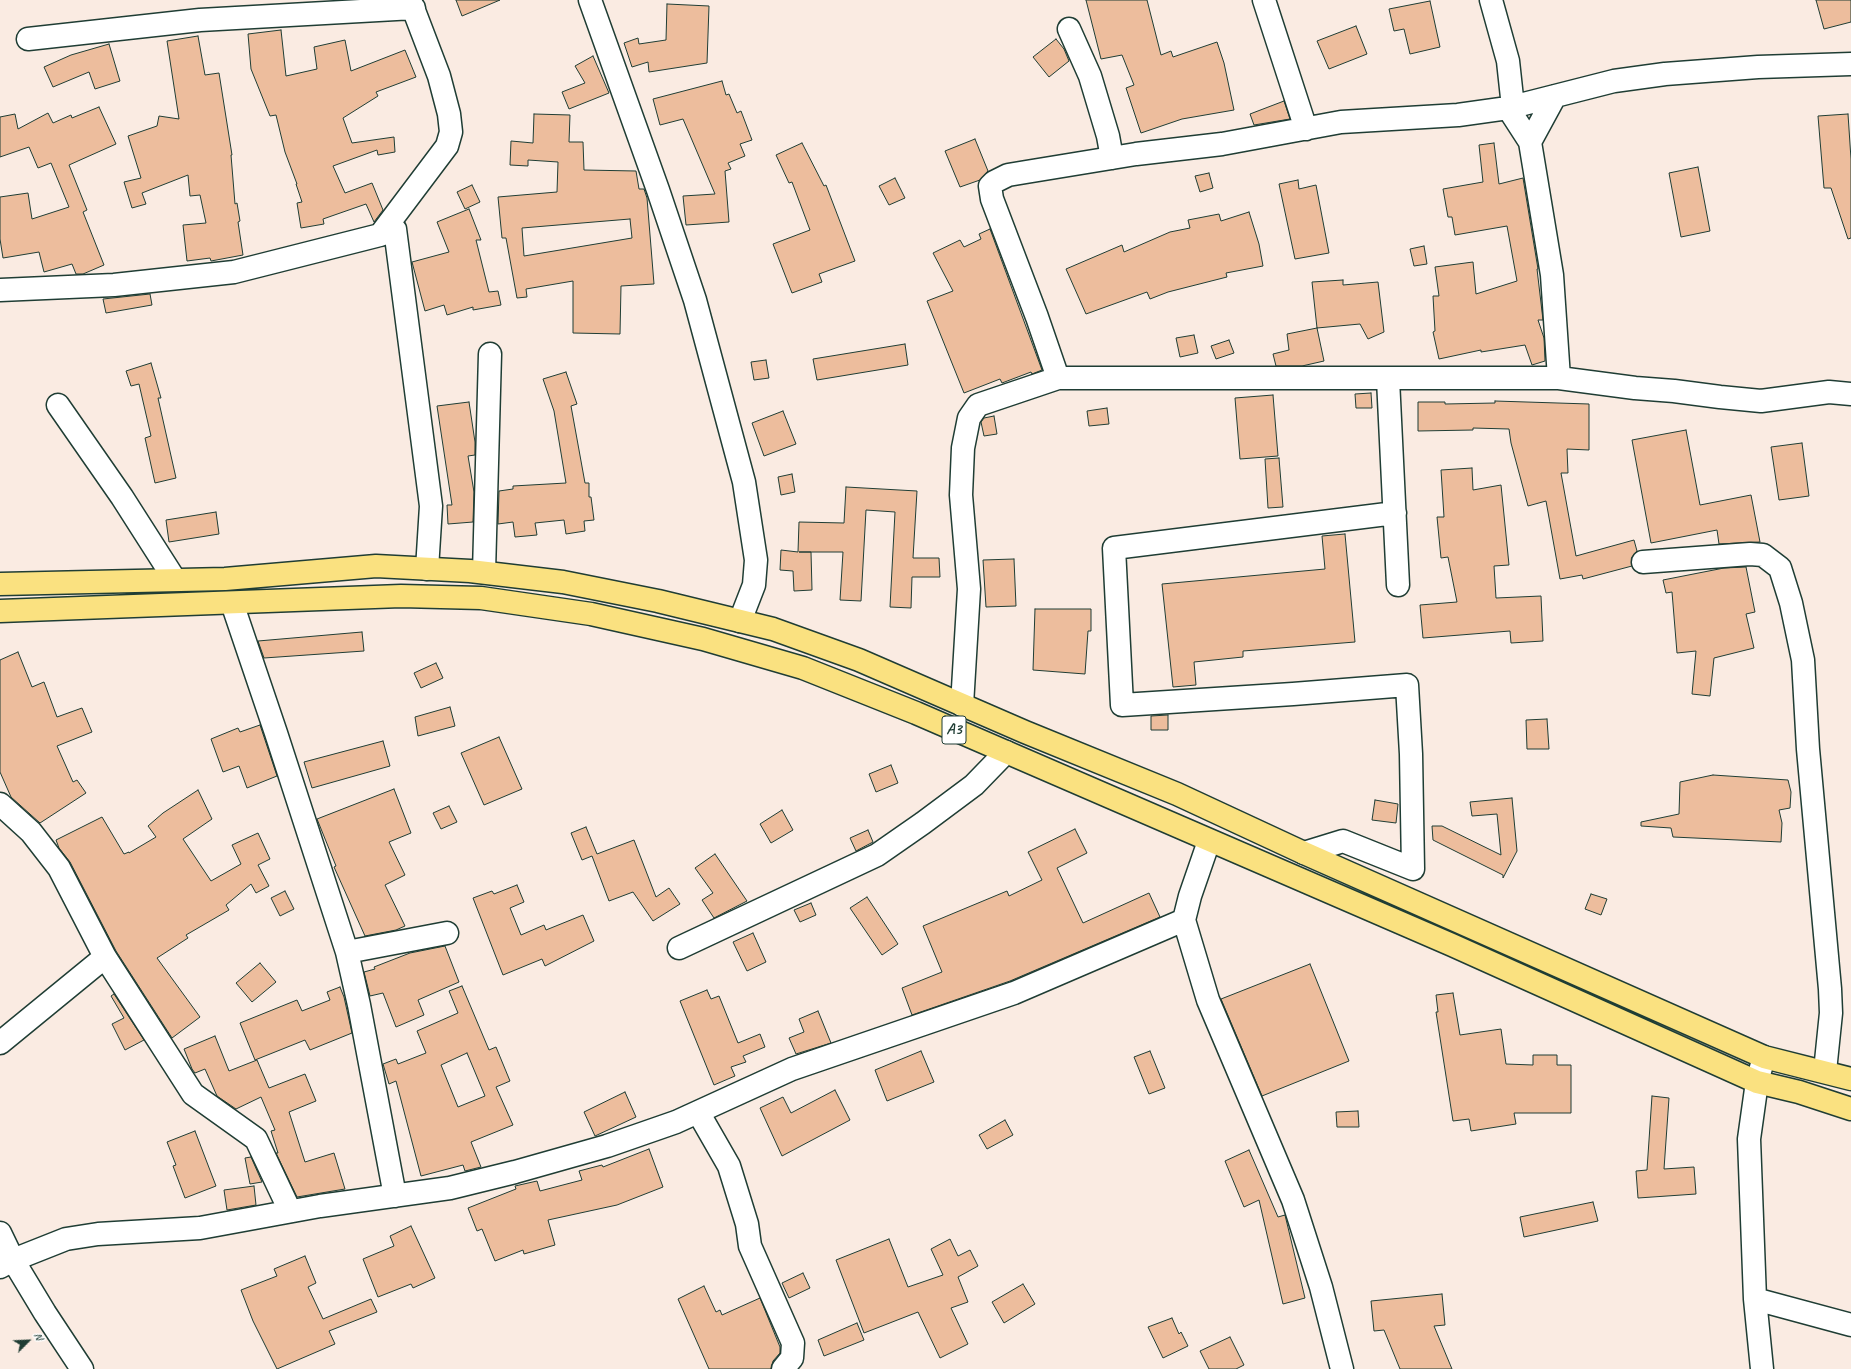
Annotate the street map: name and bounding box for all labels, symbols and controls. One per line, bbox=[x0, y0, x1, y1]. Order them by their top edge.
road number: A3 bbox=[942, 716, 966, 744]
north arrow bbox=[8, 1321, 48, 1361]
text: N bbox=[31, 1330, 47, 1342]

